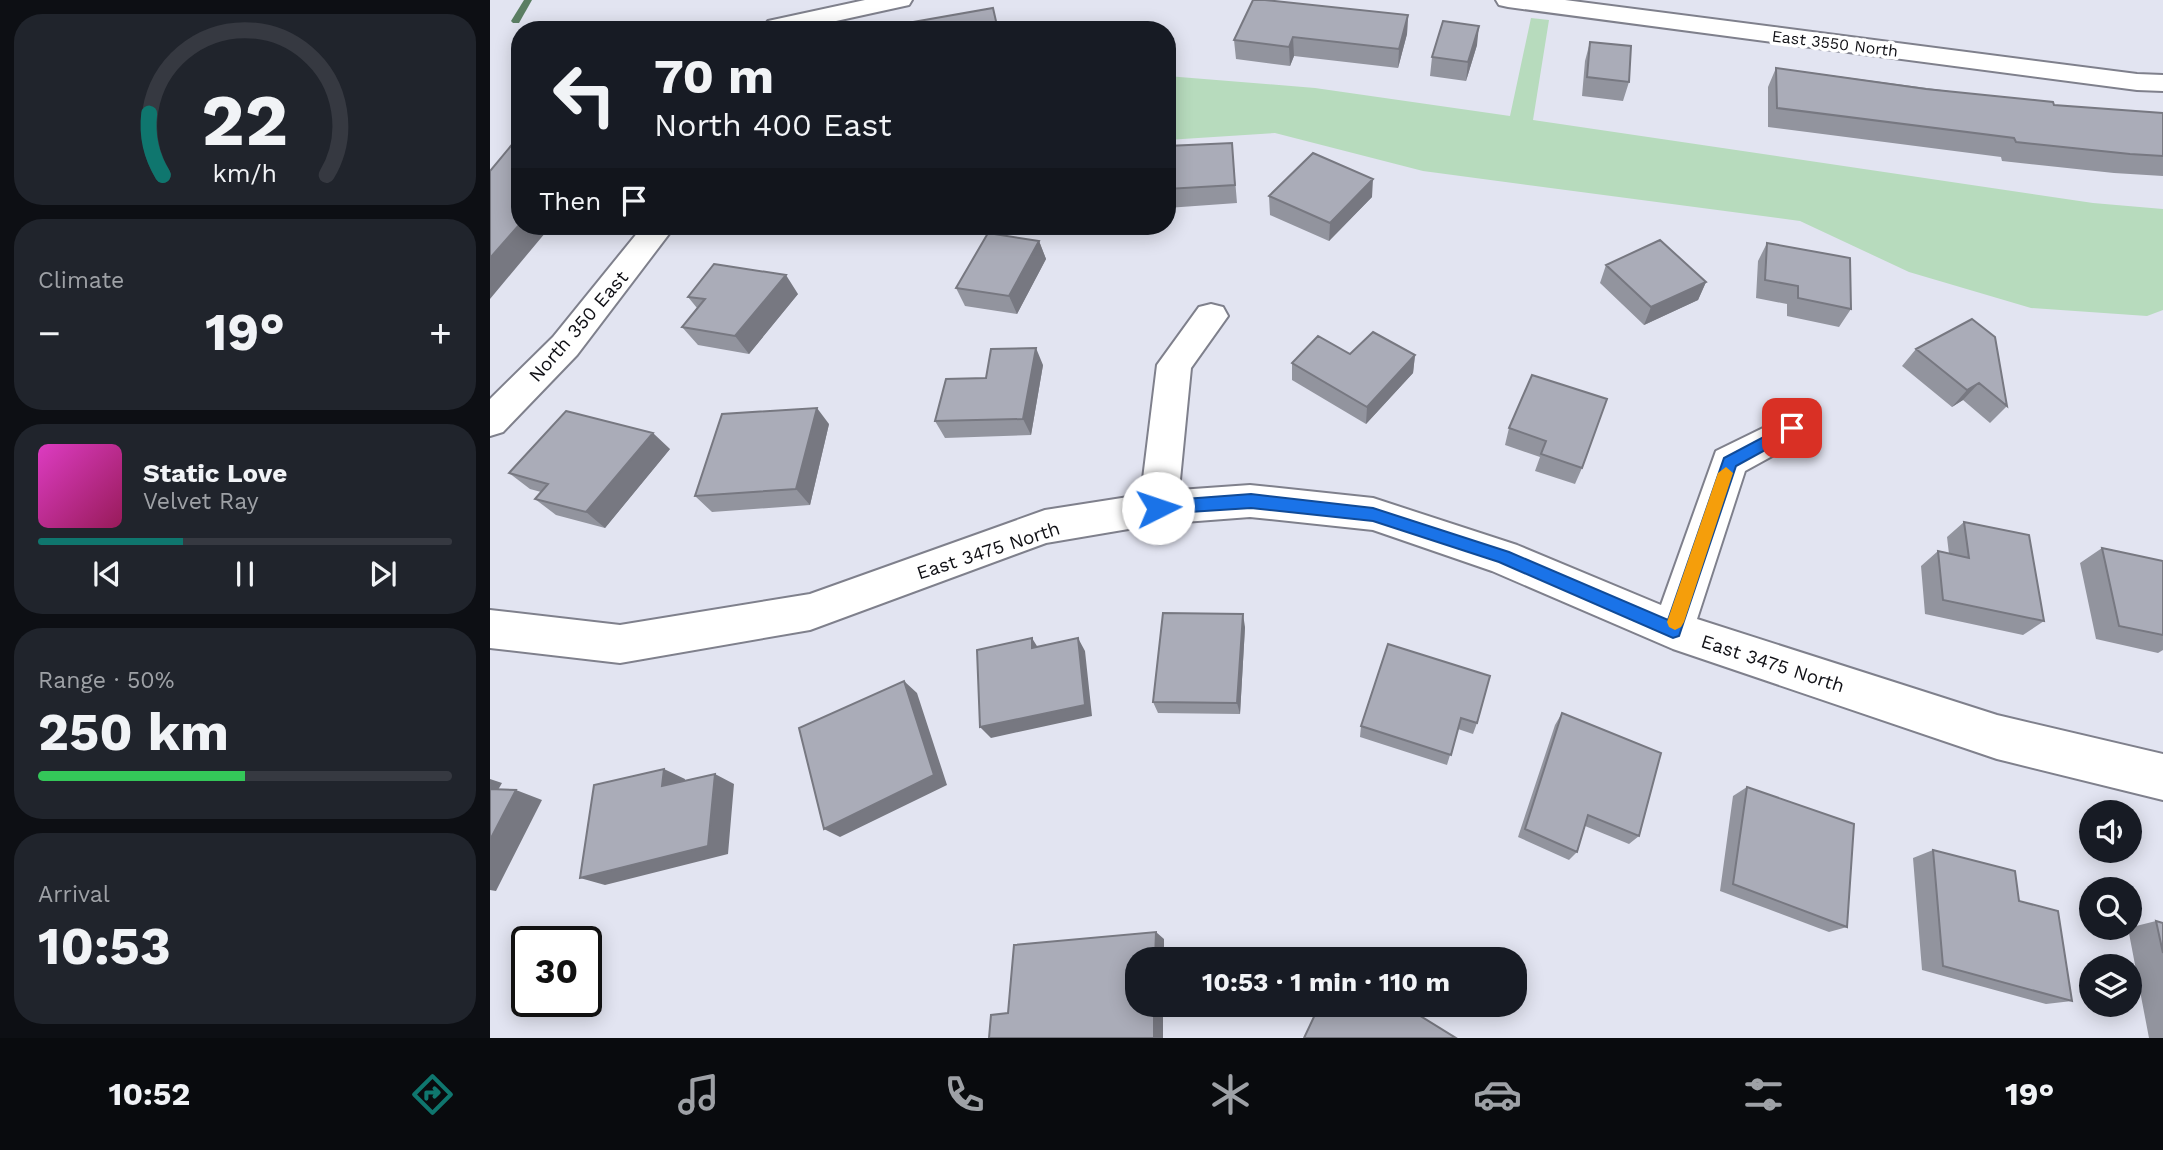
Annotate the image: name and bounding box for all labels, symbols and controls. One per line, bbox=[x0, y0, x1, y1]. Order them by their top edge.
street label: East 3550 North bbox=[1771, 26, 1899, 61]
text: 70 m bbox=[654, 47, 774, 105]
icon: left bbox=[539, 49, 630, 140]
text: 22 bbox=[202, 78, 288, 164]
text: North 400 East bbox=[654, 106, 892, 144]
text: km/h bbox=[213, 159, 277, 188]
icon: arrive bbox=[615, 182, 653, 220]
text: Then bbox=[539, 186, 601, 216]
street label: North 350 East bbox=[524, 266, 633, 387]
text: Climate bbox=[38, 267, 124, 294]
text: 19° bbox=[205, 302, 285, 363]
text: − bbox=[38, 311, 61, 355]
text: + bbox=[429, 311, 452, 355]
pin bbox=[1762, 398, 1822, 458]
icon: arrive bbox=[1773, 409, 1811, 447]
text: Static Love bbox=[143, 458, 287, 488]
position arrow bbox=[1121, 471, 1195, 545]
text: Velvet Ray bbox=[143, 488, 259, 515]
street label: East 3475 North bbox=[914, 516, 1063, 584]
icon: previous bbox=[88, 555, 126, 593]
icon: pause bbox=[226, 555, 264, 593]
icon: next bbox=[364, 555, 402, 593]
street label: East 3475 North bbox=[1698, 629, 1847, 697]
text: Range · 50% bbox=[38, 667, 174, 694]
text: 250 km bbox=[38, 702, 229, 763]
map controls bbox=[2079, 800, 2142, 1017]
button: sound bbox=[2079, 800, 2142, 863]
button: search bbox=[2079, 877, 2142, 940]
text: Arrival bbox=[38, 881, 110, 908]
text: 10:53 bbox=[38, 916, 171, 977]
speed limit sign: 30 bbox=[511, 926, 602, 1017]
button: layers bbox=[2079, 954, 2142, 1017]
text: 10:53 · 1 min · 110 m bbox=[1202, 967, 1450, 997]
icon: directions bbox=[408, 1070, 457, 1119]
icon: music bbox=[674, 1070, 723, 1119]
icon: phone bbox=[940, 1070, 989, 1119]
icon: climate bbox=[1206, 1070, 1255, 1119]
icon: car bbox=[1473, 1070, 1522, 1119]
icon: filters bbox=[1739, 1070, 1788, 1119]
text: 10:52 bbox=[109, 1075, 190, 1113]
text: 19° bbox=[2005, 1075, 2054, 1113]

